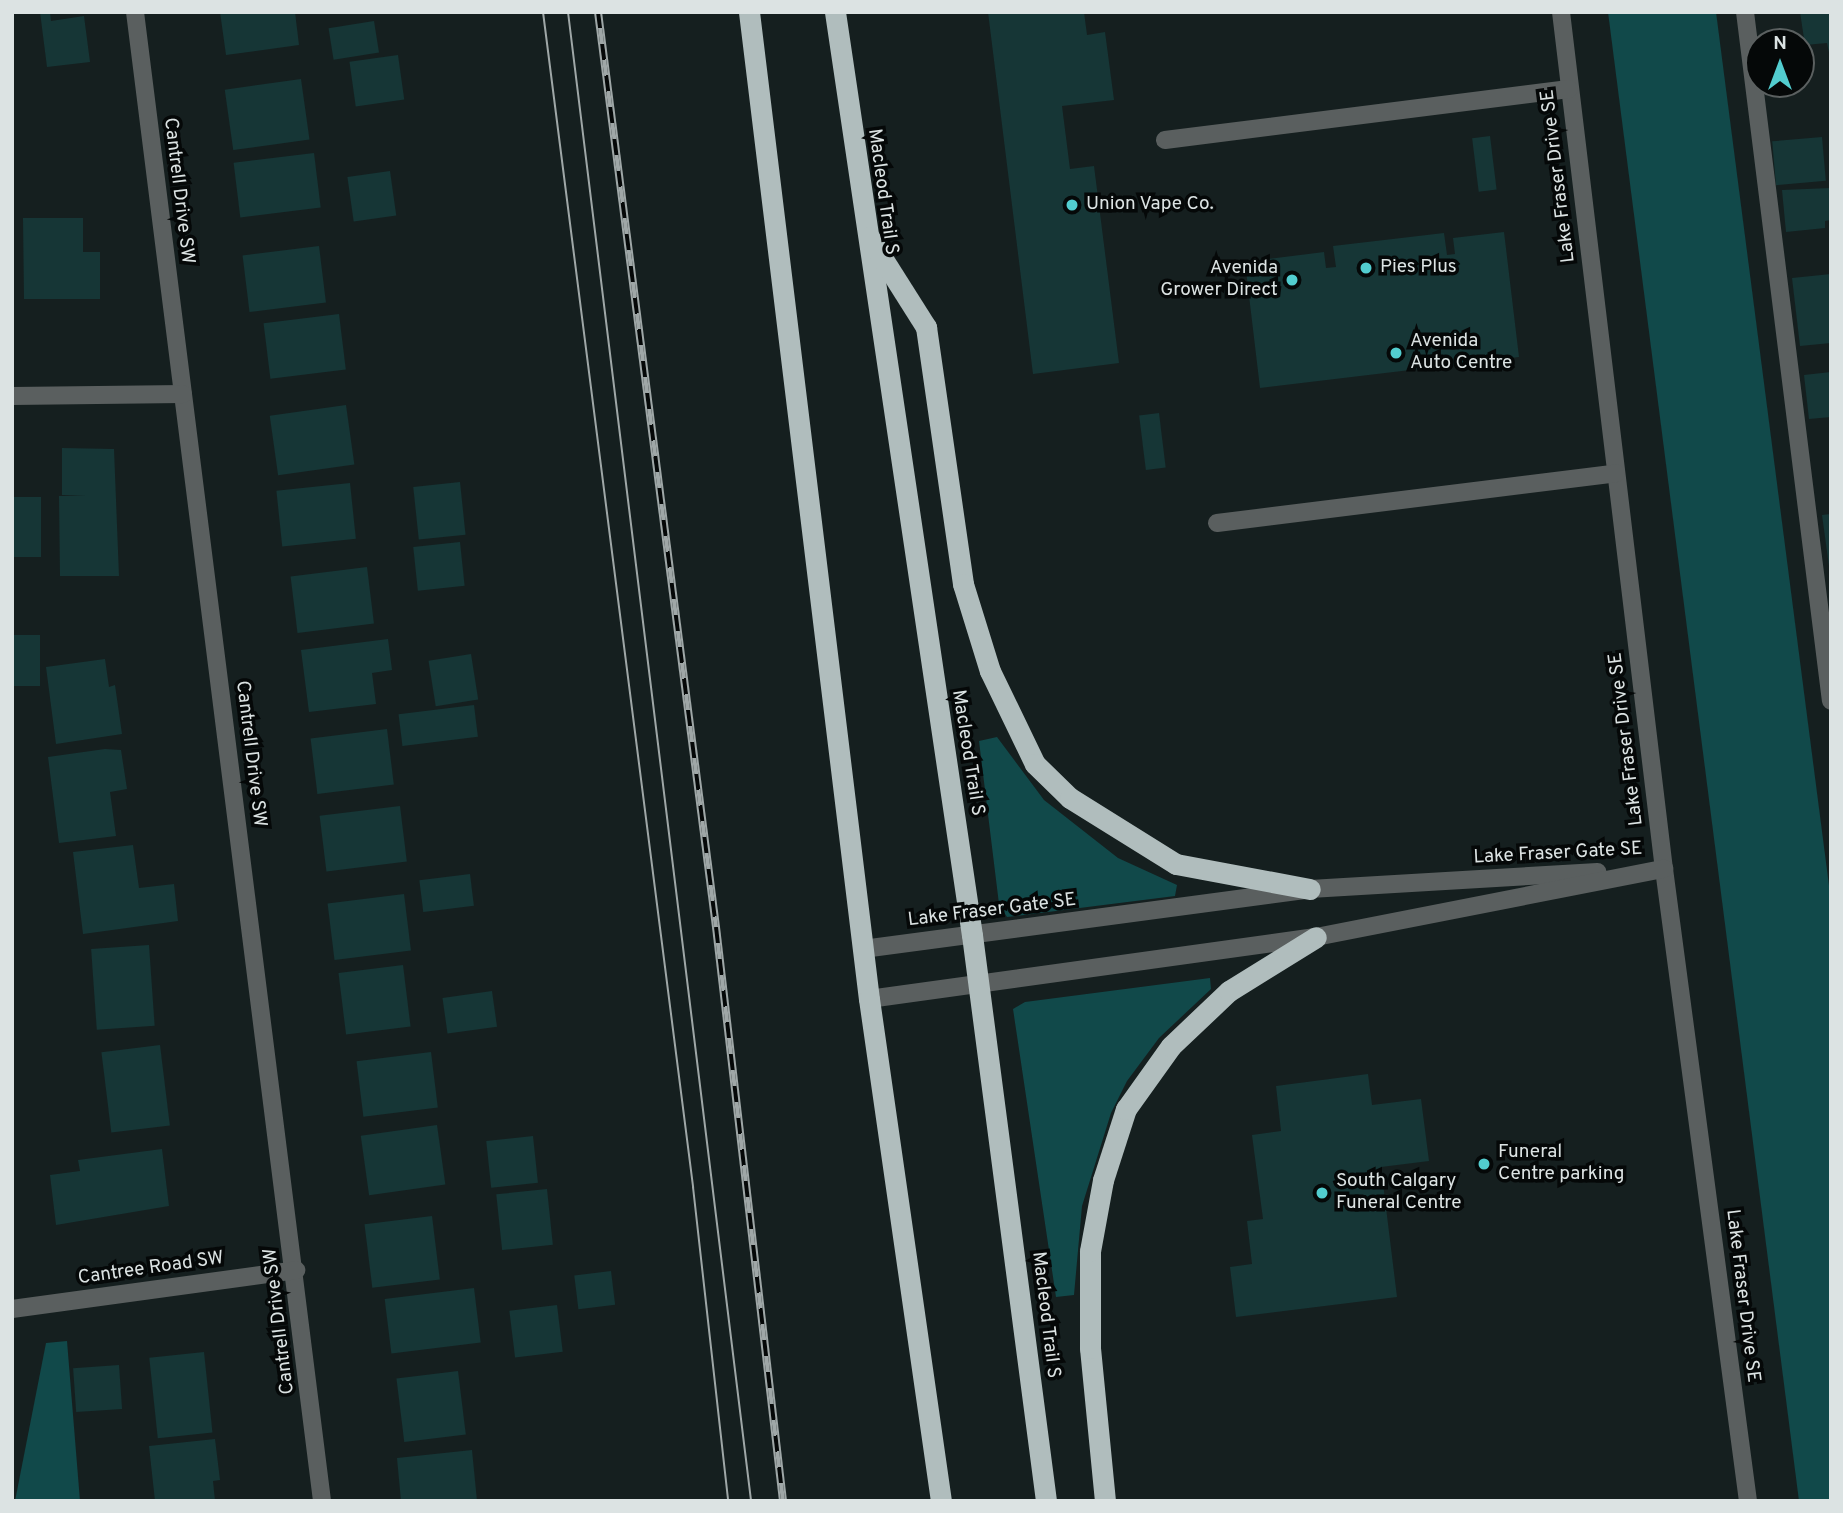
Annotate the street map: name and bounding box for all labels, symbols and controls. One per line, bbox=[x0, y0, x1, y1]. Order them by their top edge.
north arrow bbox=[1745, 28, 1815, 98]
text: N bbox=[1773, 32, 1787, 56]
street label: Lake Fraser Drive SE bbox=[1537, 88, 1581, 264]
street label: Cantrell Drive SW bbox=[158, 116, 198, 266]
street label: Macleod Trail S bbox=[862, 127, 902, 257]
place label: Union Vape Co. bbox=[1086, 194, 1214, 216]
marker: Union Vape Co. bbox=[1064, 197, 1080, 213]
place label: Pies Plus bbox=[1380, 257, 1457, 279]
place label: Avenida Grower Direct bbox=[1160, 258, 1278, 302]
marker: Pies Plus bbox=[1358, 260, 1374, 276]
marker: Avenida Grower Direct bbox=[1284, 272, 1300, 288]
place label: Avenida Auto Centre bbox=[1410, 331, 1512, 375]
marker: Avenida Auto Centre bbox=[1388, 345, 1404, 361]
street label: Lake Fraser Drive SE bbox=[1605, 651, 1649, 827]
street label: Cantrell Drive SW bbox=[230, 679, 270, 829]
street label: Macleod Trail S bbox=[946, 688, 988, 818]
street label: Lake Fraser Gate SE bbox=[1473, 838, 1643, 870]
street label: Lake Fraser Gate SE bbox=[907, 889, 1077, 933]
place label: Funeral Centre parking bbox=[1498, 1142, 1624, 1186]
marker: Funeral Centre parking bbox=[1476, 1156, 1492, 1172]
place label: South Calgary Funeral Centre bbox=[1336, 1171, 1461, 1215]
marker: South Calgary Funeral Centre bbox=[1314, 1185, 1330, 1201]
street label: Lake Fraser Drive SE bbox=[1720, 1208, 1764, 1384]
street label: Cantrell Drive SW bbox=[260, 1246, 300, 1396]
street label: Cantree Road SW bbox=[77, 1247, 225, 1291]
street label: Macleod Trail S bbox=[1026, 1250, 1064, 1380]

